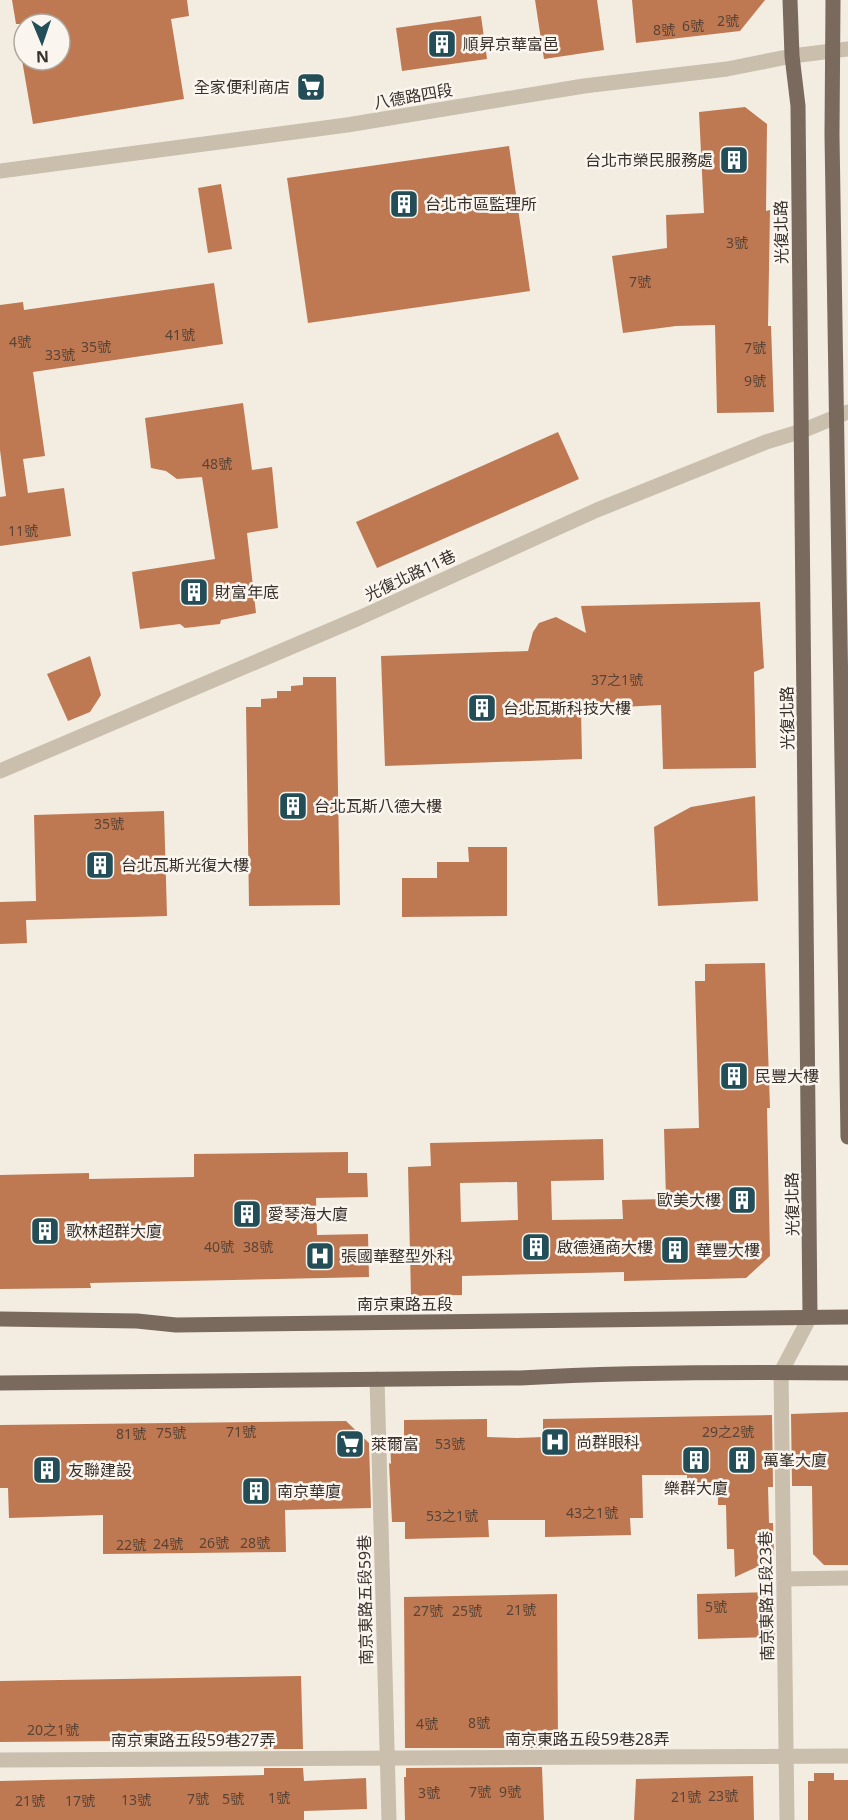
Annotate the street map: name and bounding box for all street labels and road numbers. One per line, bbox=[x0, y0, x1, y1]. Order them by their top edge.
street label: 八德路四段 bbox=[372, 78, 454, 114]
street label: 光復北路 bbox=[769, 200, 793, 264]
street label: 光復北路11巷 bbox=[361, 544, 459, 606]
street label: 光復北路 bbox=[775, 686, 799, 750]
street label: 光復北路 bbox=[780, 1172, 804, 1236]
street label: 南京東路五段 bbox=[357, 1293, 453, 1315]
street label: 南京東路五段23巷 bbox=[754, 1531, 778, 1661]
street label: 南京東路五段59巷 bbox=[353, 1535, 377, 1665]
street label: 南京東路五段59巷28弄 bbox=[505, 1728, 669, 1750]
street label: 南京東路五段59巷27弄 bbox=[111, 1729, 275, 1751]

